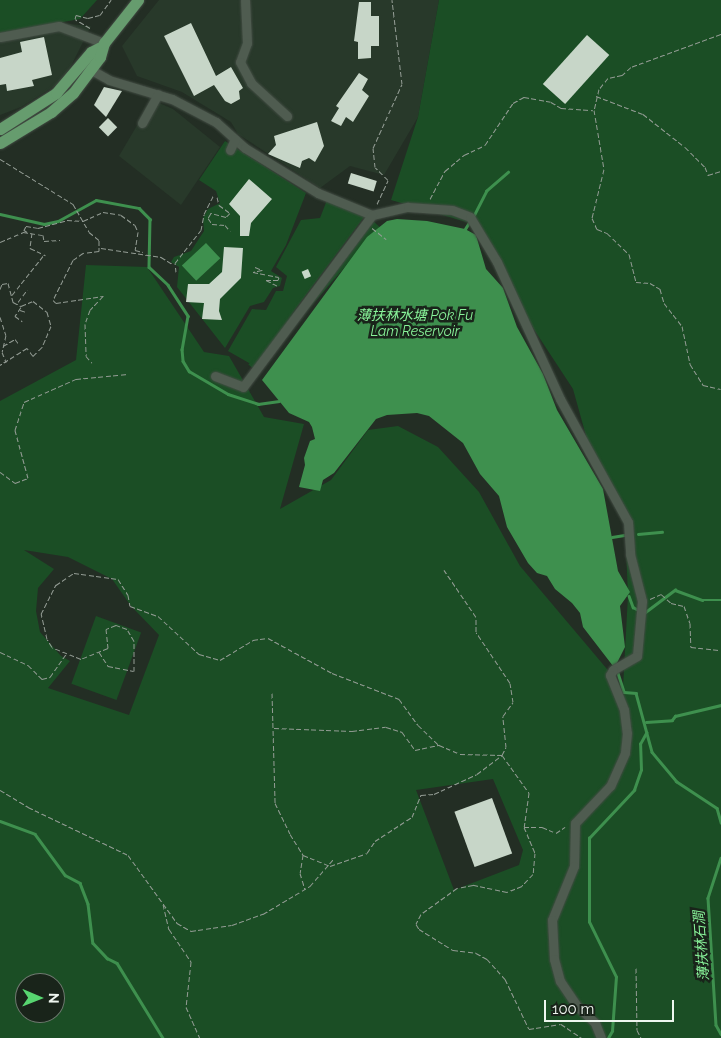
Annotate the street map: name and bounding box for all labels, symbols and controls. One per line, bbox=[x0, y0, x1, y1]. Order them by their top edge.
water label: 薄扶林水塘 Pok Fu Lam Reservoir bbox=[357, 307, 473, 340]
water label: 薄扶林石澗 bbox=[690, 910, 712, 982]
north arrow bbox=[15, 973, 65, 1023]
scale bar bbox=[546, 990, 676, 1022]
text: N bbox=[46, 993, 62, 1004]
text: 100 m bbox=[552, 1000, 594, 1018]

